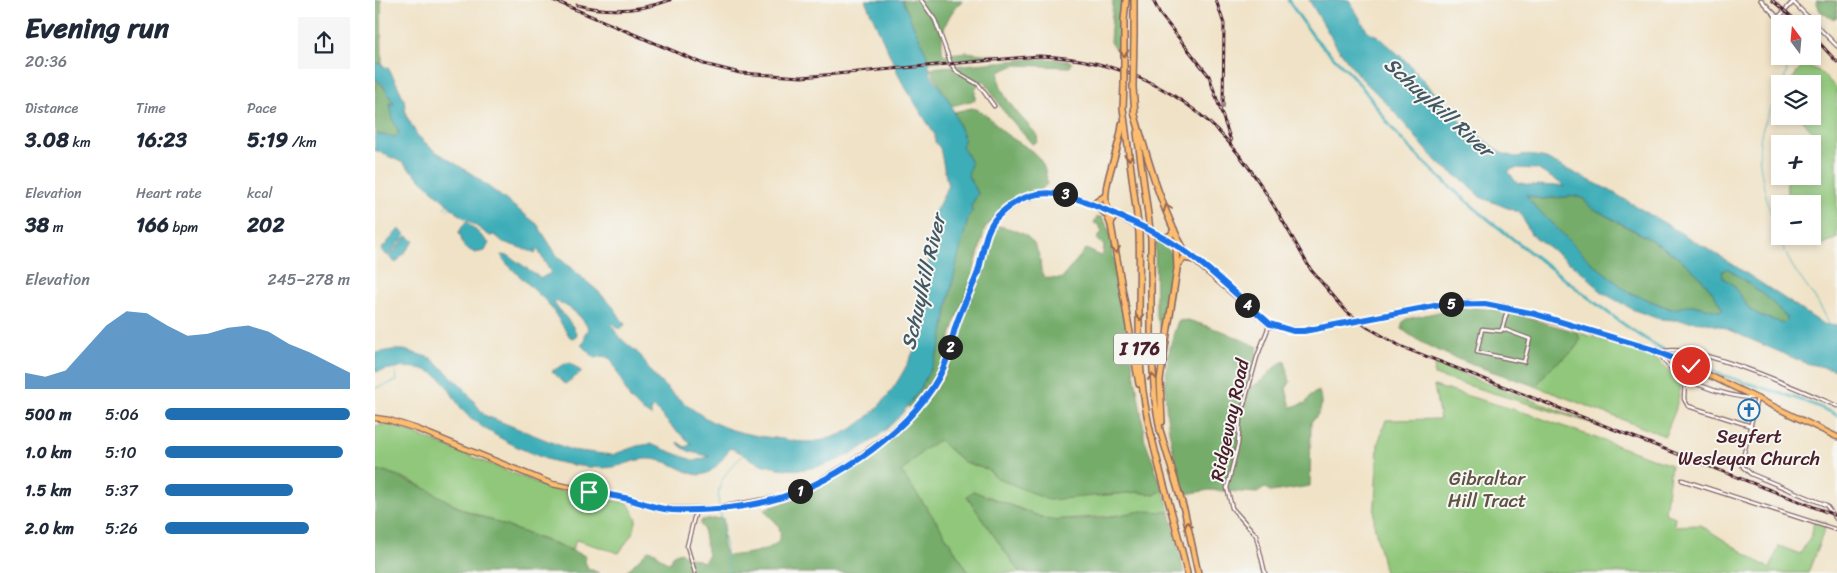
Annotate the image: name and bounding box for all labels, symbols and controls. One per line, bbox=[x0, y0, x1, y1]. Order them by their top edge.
text: Evening run bbox=[25, 3, 169, 52]
north arrow bbox=[1771, 15, 1821, 65]
map controls bbox=[1771, 15, 1821, 245]
button: share bbox=[298, 17, 350, 69]
text: 20:36 bbox=[25, 47, 67, 76]
water label: Schuylkill River bbox=[1376, 48, 1504, 169]
one-way arrow bbox=[1119, 50, 1129, 57]
button: layers bbox=[1771, 75, 1821, 125]
text: Distance bbox=[25, 96, 78, 121]
text: Time bbox=[136, 96, 166, 121]
text: Pace bbox=[247, 96, 277, 121]
text: 3.08 bbox=[25, 121, 69, 159]
text: 16:23 bbox=[136, 121, 187, 159]
text: 5:19 bbox=[247, 121, 288, 159]
text: km bbox=[69, 130, 91, 155]
text: /km bbox=[288, 130, 317, 155]
button: + bbox=[1771, 135, 1821, 185]
one-way arrow bbox=[1123, 153, 1134, 161]
text: Elevation bbox=[25, 181, 82, 206]
text: Heart rate bbox=[136, 181, 202, 206]
text: kcal bbox=[247, 181, 272, 206]
pin: 3 bbox=[1053, 182, 1077, 206]
text: 3 bbox=[1062, 182, 1069, 207]
button: − bbox=[1771, 195, 1821, 245]
one-way arrow bbox=[1162, 204, 1173, 213]
text: 38 bbox=[25, 206, 49, 244]
text: 166 bbox=[136, 206, 169, 244]
text: 202 bbox=[247, 206, 285, 244]
water label: Schuylkill River bbox=[891, 207, 957, 353]
text: m bbox=[49, 215, 64, 240]
text: bpm bbox=[169, 215, 198, 240]
one-way arrow bbox=[1110, 246, 1120, 255]
text: Elevation bbox=[25, 265, 90, 294]
text: 245–278 m bbox=[267, 265, 350, 294]
pin: 4 bbox=[1235, 292, 1259, 318]
pin: 5 bbox=[1439, 292, 1463, 316]
text: 5 bbox=[1447, 292, 1456, 317]
text: 4 bbox=[1243, 293, 1252, 318]
one-way arrow bbox=[1135, 313, 1145, 321]
pin: 2 bbox=[937, 334, 963, 360]
road number: I 176 bbox=[1114, 334, 1166, 364]
text: 2 bbox=[946, 335, 955, 360]
pin bbox=[1670, 345, 1712, 387]
icon: check bbox=[1677, 352, 1705, 380]
street label: Ridgeway Road bbox=[1200, 355, 1259, 484]
one-way arrow bbox=[1147, 373, 1158, 381]
church icon: Seyfert Wesleyan Church bbox=[1737, 398, 1761, 422]
text: 500 m bbox=[25, 400, 71, 429]
text: 5:06 bbox=[105, 400, 139, 429]
place label: Seyfert Wesleyan Church bbox=[1678, 420, 1820, 475]
text: 1.0 km bbox=[25, 438, 72, 467]
text: 5:10 bbox=[105, 438, 137, 467]
park label: Gibraltar Hill Tract bbox=[1448, 462, 1526, 517]
pin bbox=[568, 471, 610, 513]
text: 1.5 km bbox=[25, 476, 71, 505]
text: 5:37 bbox=[105, 476, 138, 505]
icon: arrive bbox=[575, 478, 603, 506]
pin: 1 bbox=[787, 478, 813, 504]
text: 1 bbox=[797, 479, 804, 504]
text: 2.0 km bbox=[25, 514, 74, 543]
text: 5:26 bbox=[105, 514, 138, 543]
one-way arrow bbox=[1183, 521, 1194, 530]

